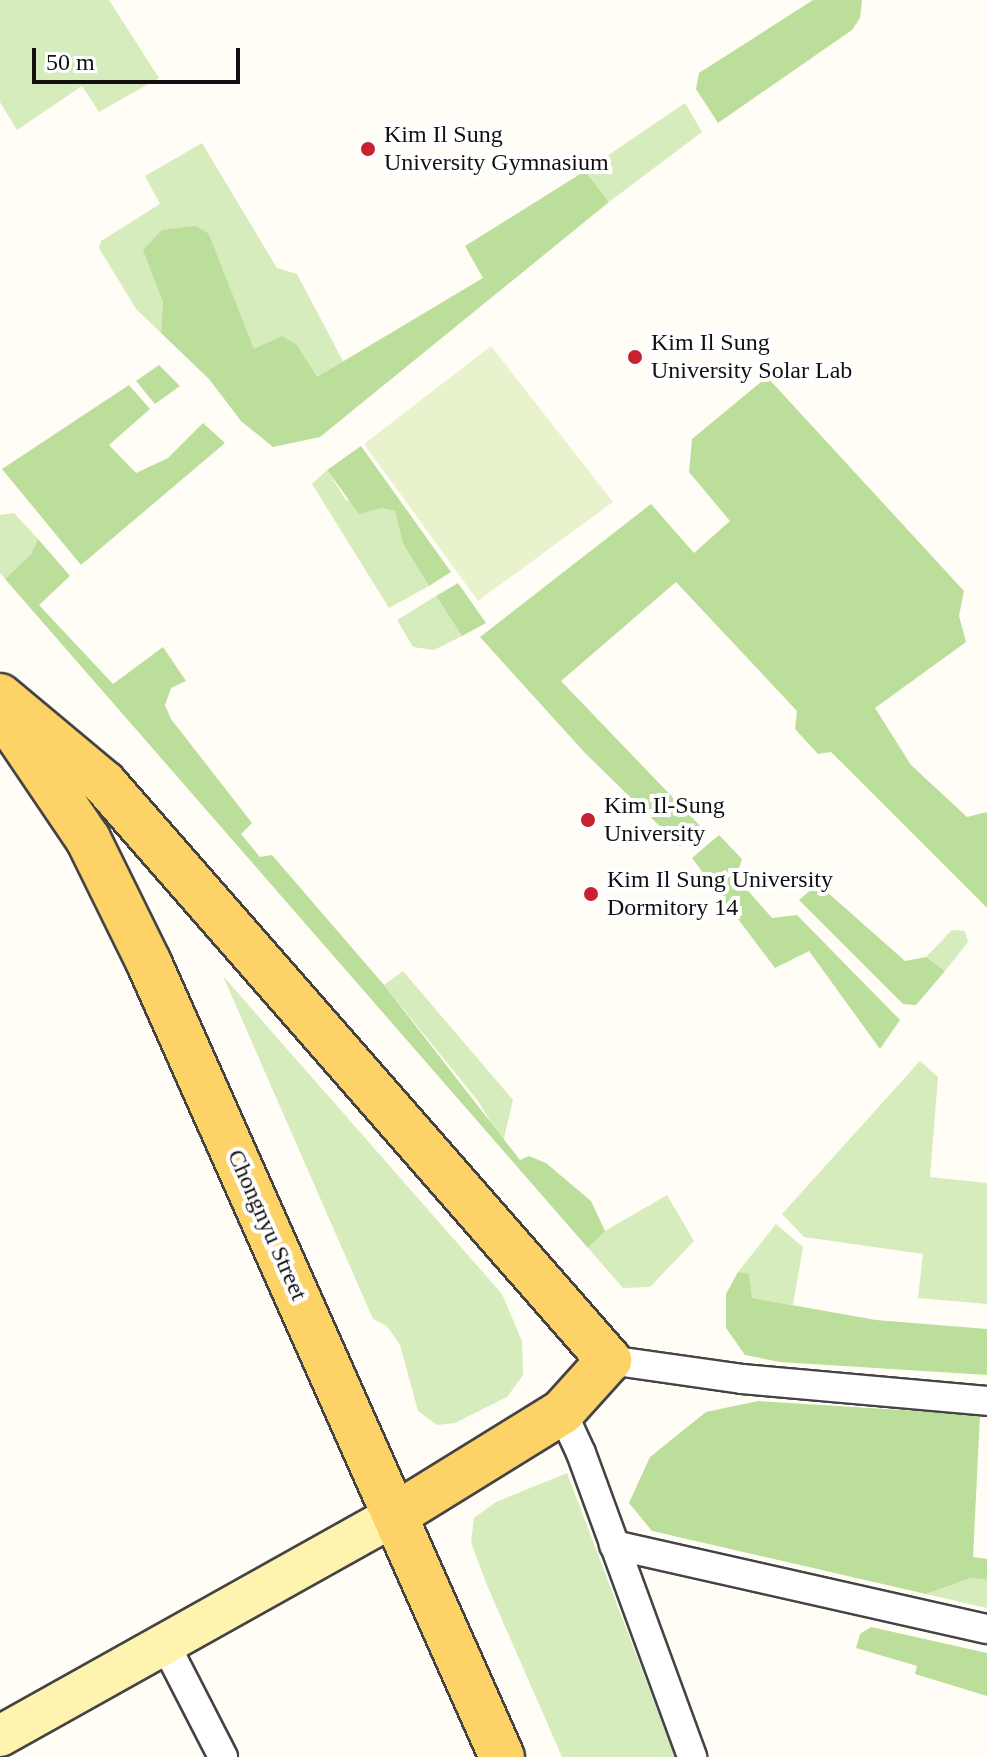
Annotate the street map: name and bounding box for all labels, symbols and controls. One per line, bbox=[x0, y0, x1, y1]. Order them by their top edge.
scale bar bbox=[36, 32, 244, 82]
text: 50 m bbox=[46, 49, 95, 75]
place label: Kim Il Sung University Gymnasium bbox=[384, 121, 609, 177]
marker: Kim Il Sung University Gymnasium bbox=[359, 140, 377, 158]
place label: Kim Il Sung University Solar Lab bbox=[651, 329, 852, 385]
marker: Kim Il Sung University Solar Lab bbox=[626, 348, 644, 366]
place label: Kim Il-Sung University bbox=[604, 792, 725, 848]
marker: Kim Il-Sung University bbox=[579, 811, 597, 829]
place label: Kim Il Sung University Dormitory 14 bbox=[607, 866, 833, 922]
marker: Kim Il Sung University Dormitory 14 bbox=[582, 885, 600, 903]
street label: Chongnyu Street bbox=[221, 1145, 313, 1305]

